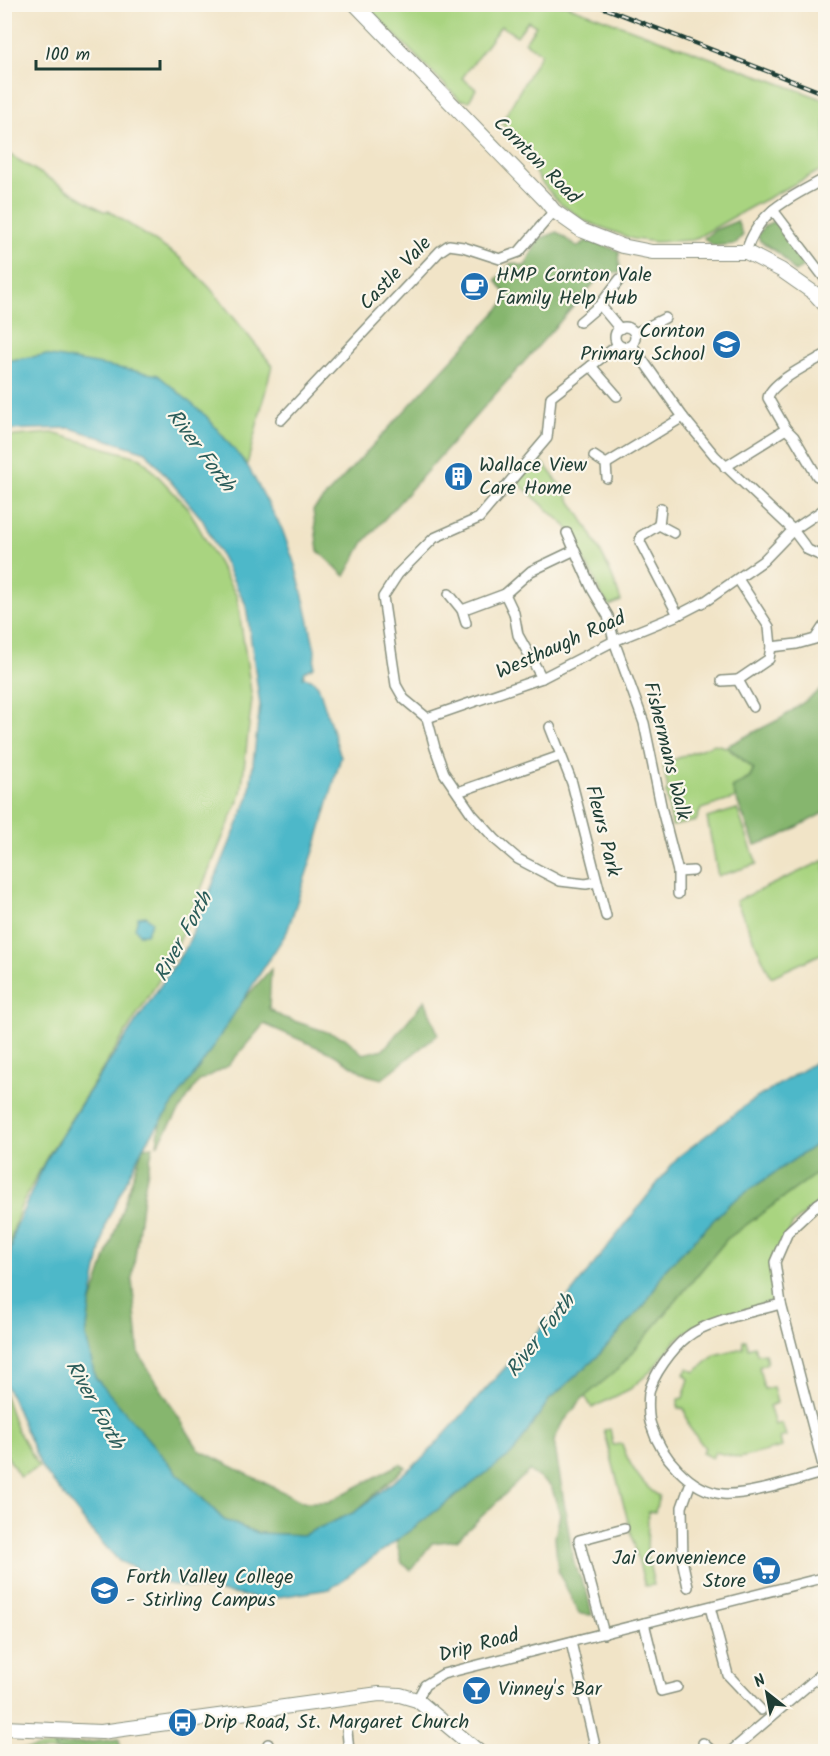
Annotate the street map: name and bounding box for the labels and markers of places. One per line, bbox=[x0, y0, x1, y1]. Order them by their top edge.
place label: HMP Cornton Vale Family Help Hub bbox=[496, 260, 652, 315]
cafe icon: HMP Cornton Vale Family Help Hub bbox=[459, 271, 491, 303]
place label: Cornton Primary School bbox=[580, 316, 705, 371]
school or university icon: Cornton Primary School bbox=[710, 328, 742, 360]
place label: Wallace View Care Home bbox=[479, 450, 588, 505]
building icon: Wallace View Care Home bbox=[442, 461, 474, 493]
place label: Jai Convenience Store bbox=[612, 1543, 746, 1598]
supermarket icon: Jai Convenience Store bbox=[751, 1555, 783, 1587]
place label: Forth Valley College - Stirling Campus bbox=[126, 1562, 293, 1617]
school or university icon: Forth Valley College - Stirling Campus bbox=[89, 1574, 121, 1606]
bar icon: Vinney's Bar bbox=[461, 1674, 493, 1706]
place label: Vinney's Bar bbox=[498, 1674, 603, 1706]
bus stop icon: Drip Road, St. Margaret Church bbox=[166, 1707, 198, 1739]
place label: Drip Road, St. Margaret Church bbox=[203, 1707, 469, 1739]

